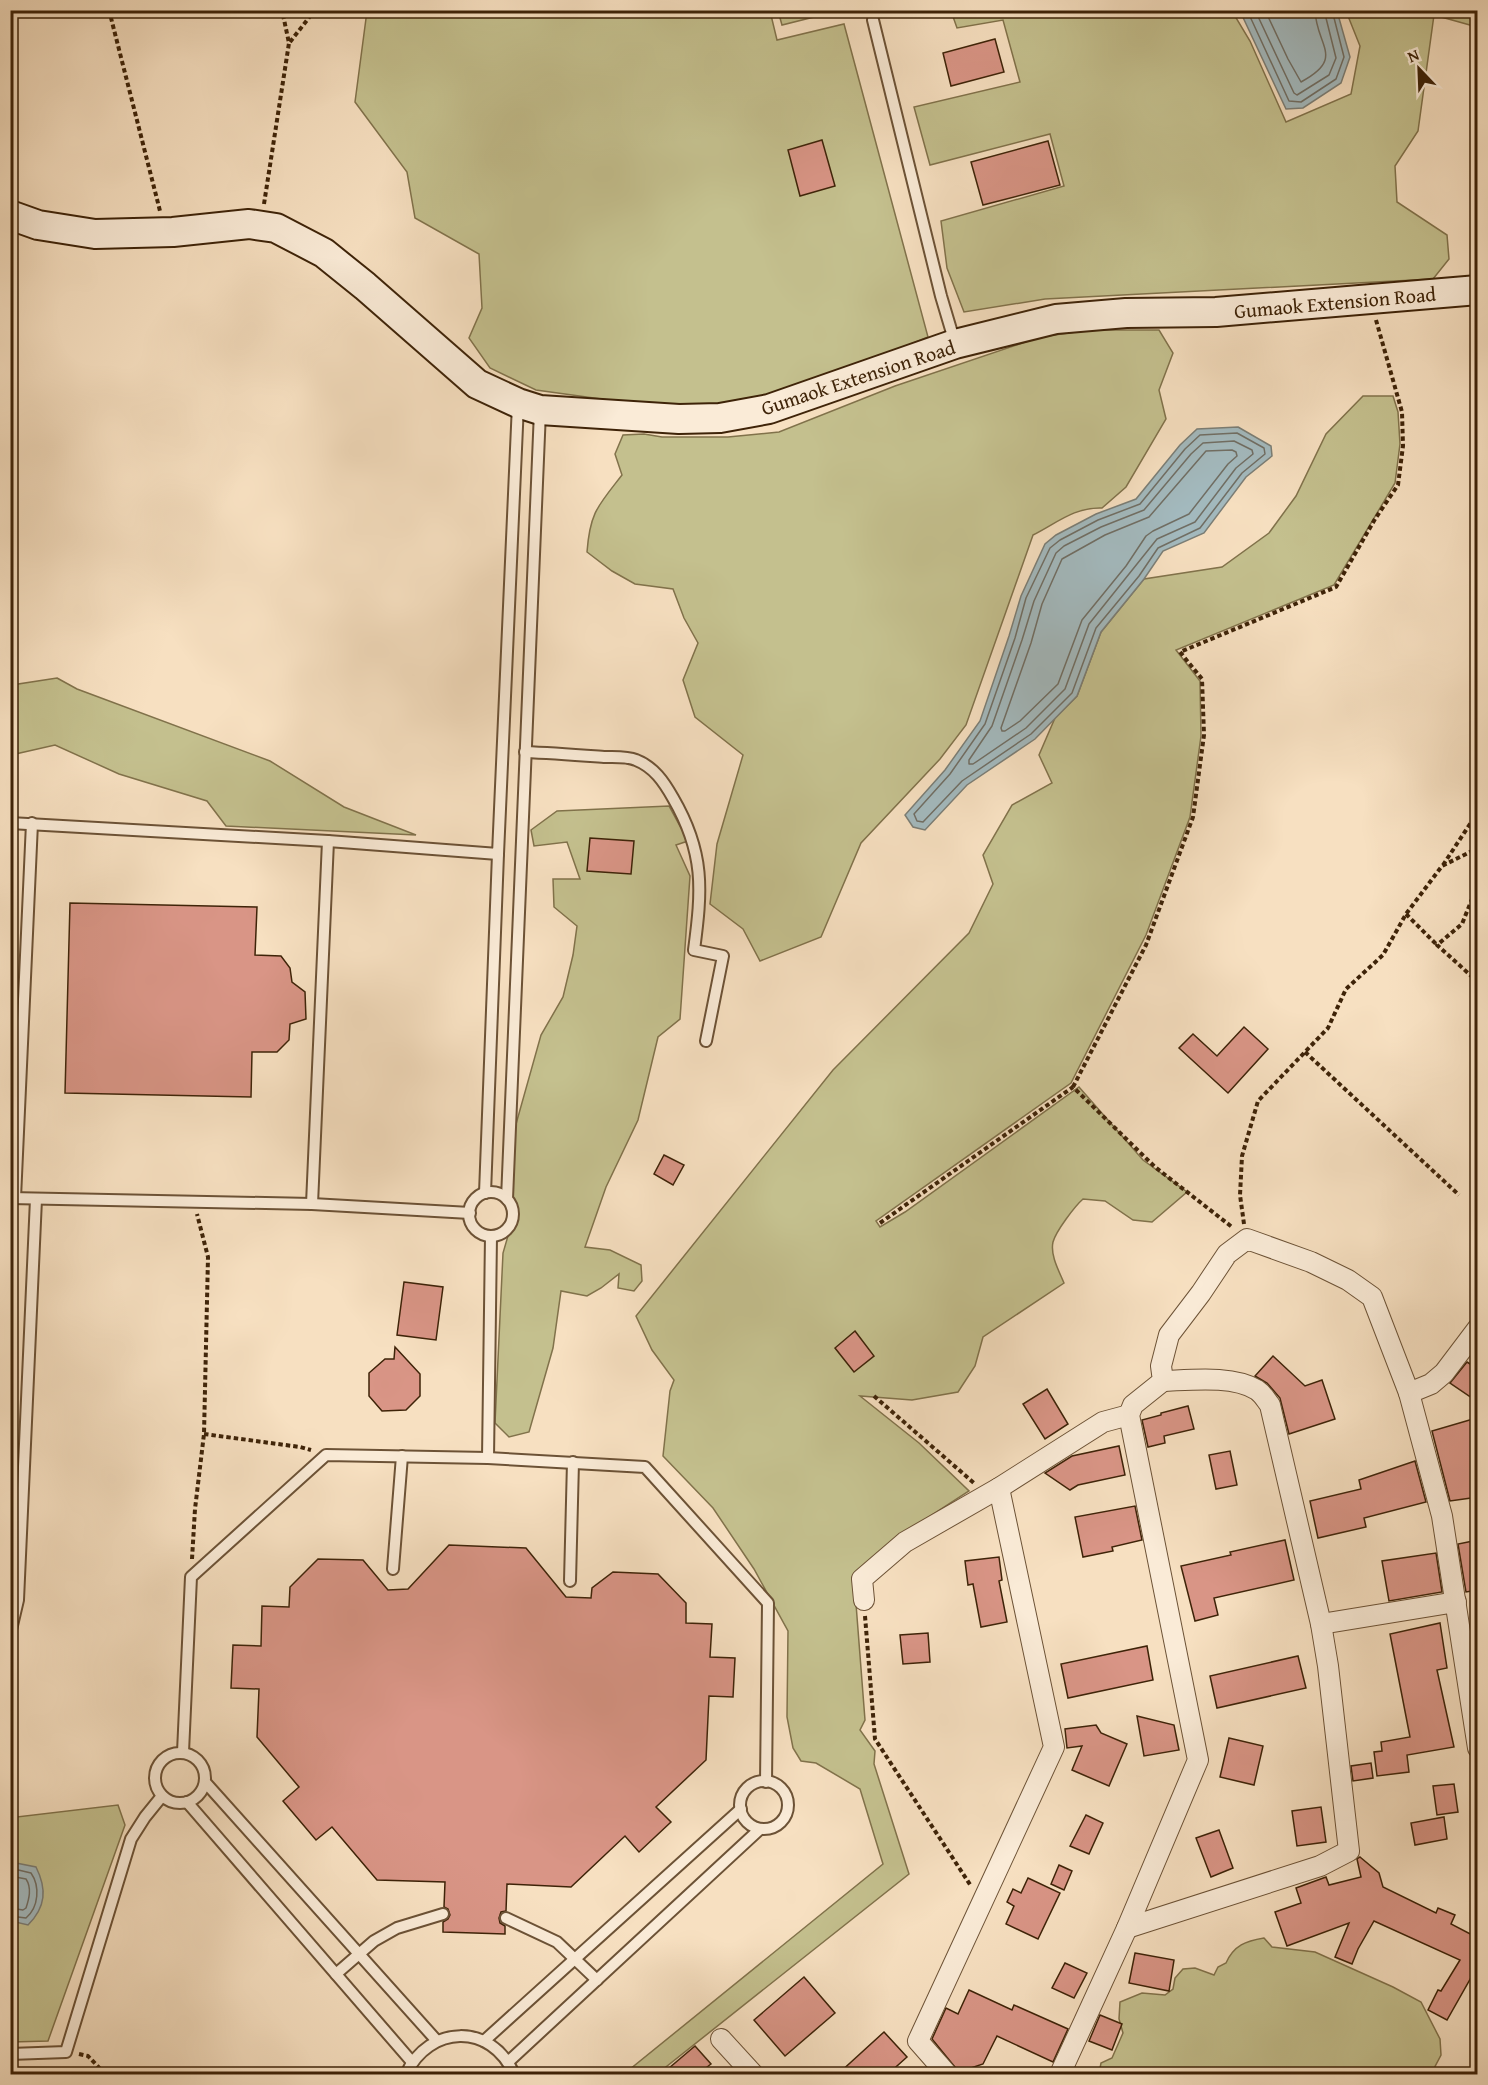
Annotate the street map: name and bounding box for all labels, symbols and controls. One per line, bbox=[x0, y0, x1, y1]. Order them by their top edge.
north arrow bbox=[1389, 39, 1449, 99]
text: N bbox=[1404, 42, 1423, 68]
street label: Gumaok Extension Road bbox=[1233, 279, 1437, 325]
street label: Gumaok Extension Road bbox=[757, 332, 959, 422]

